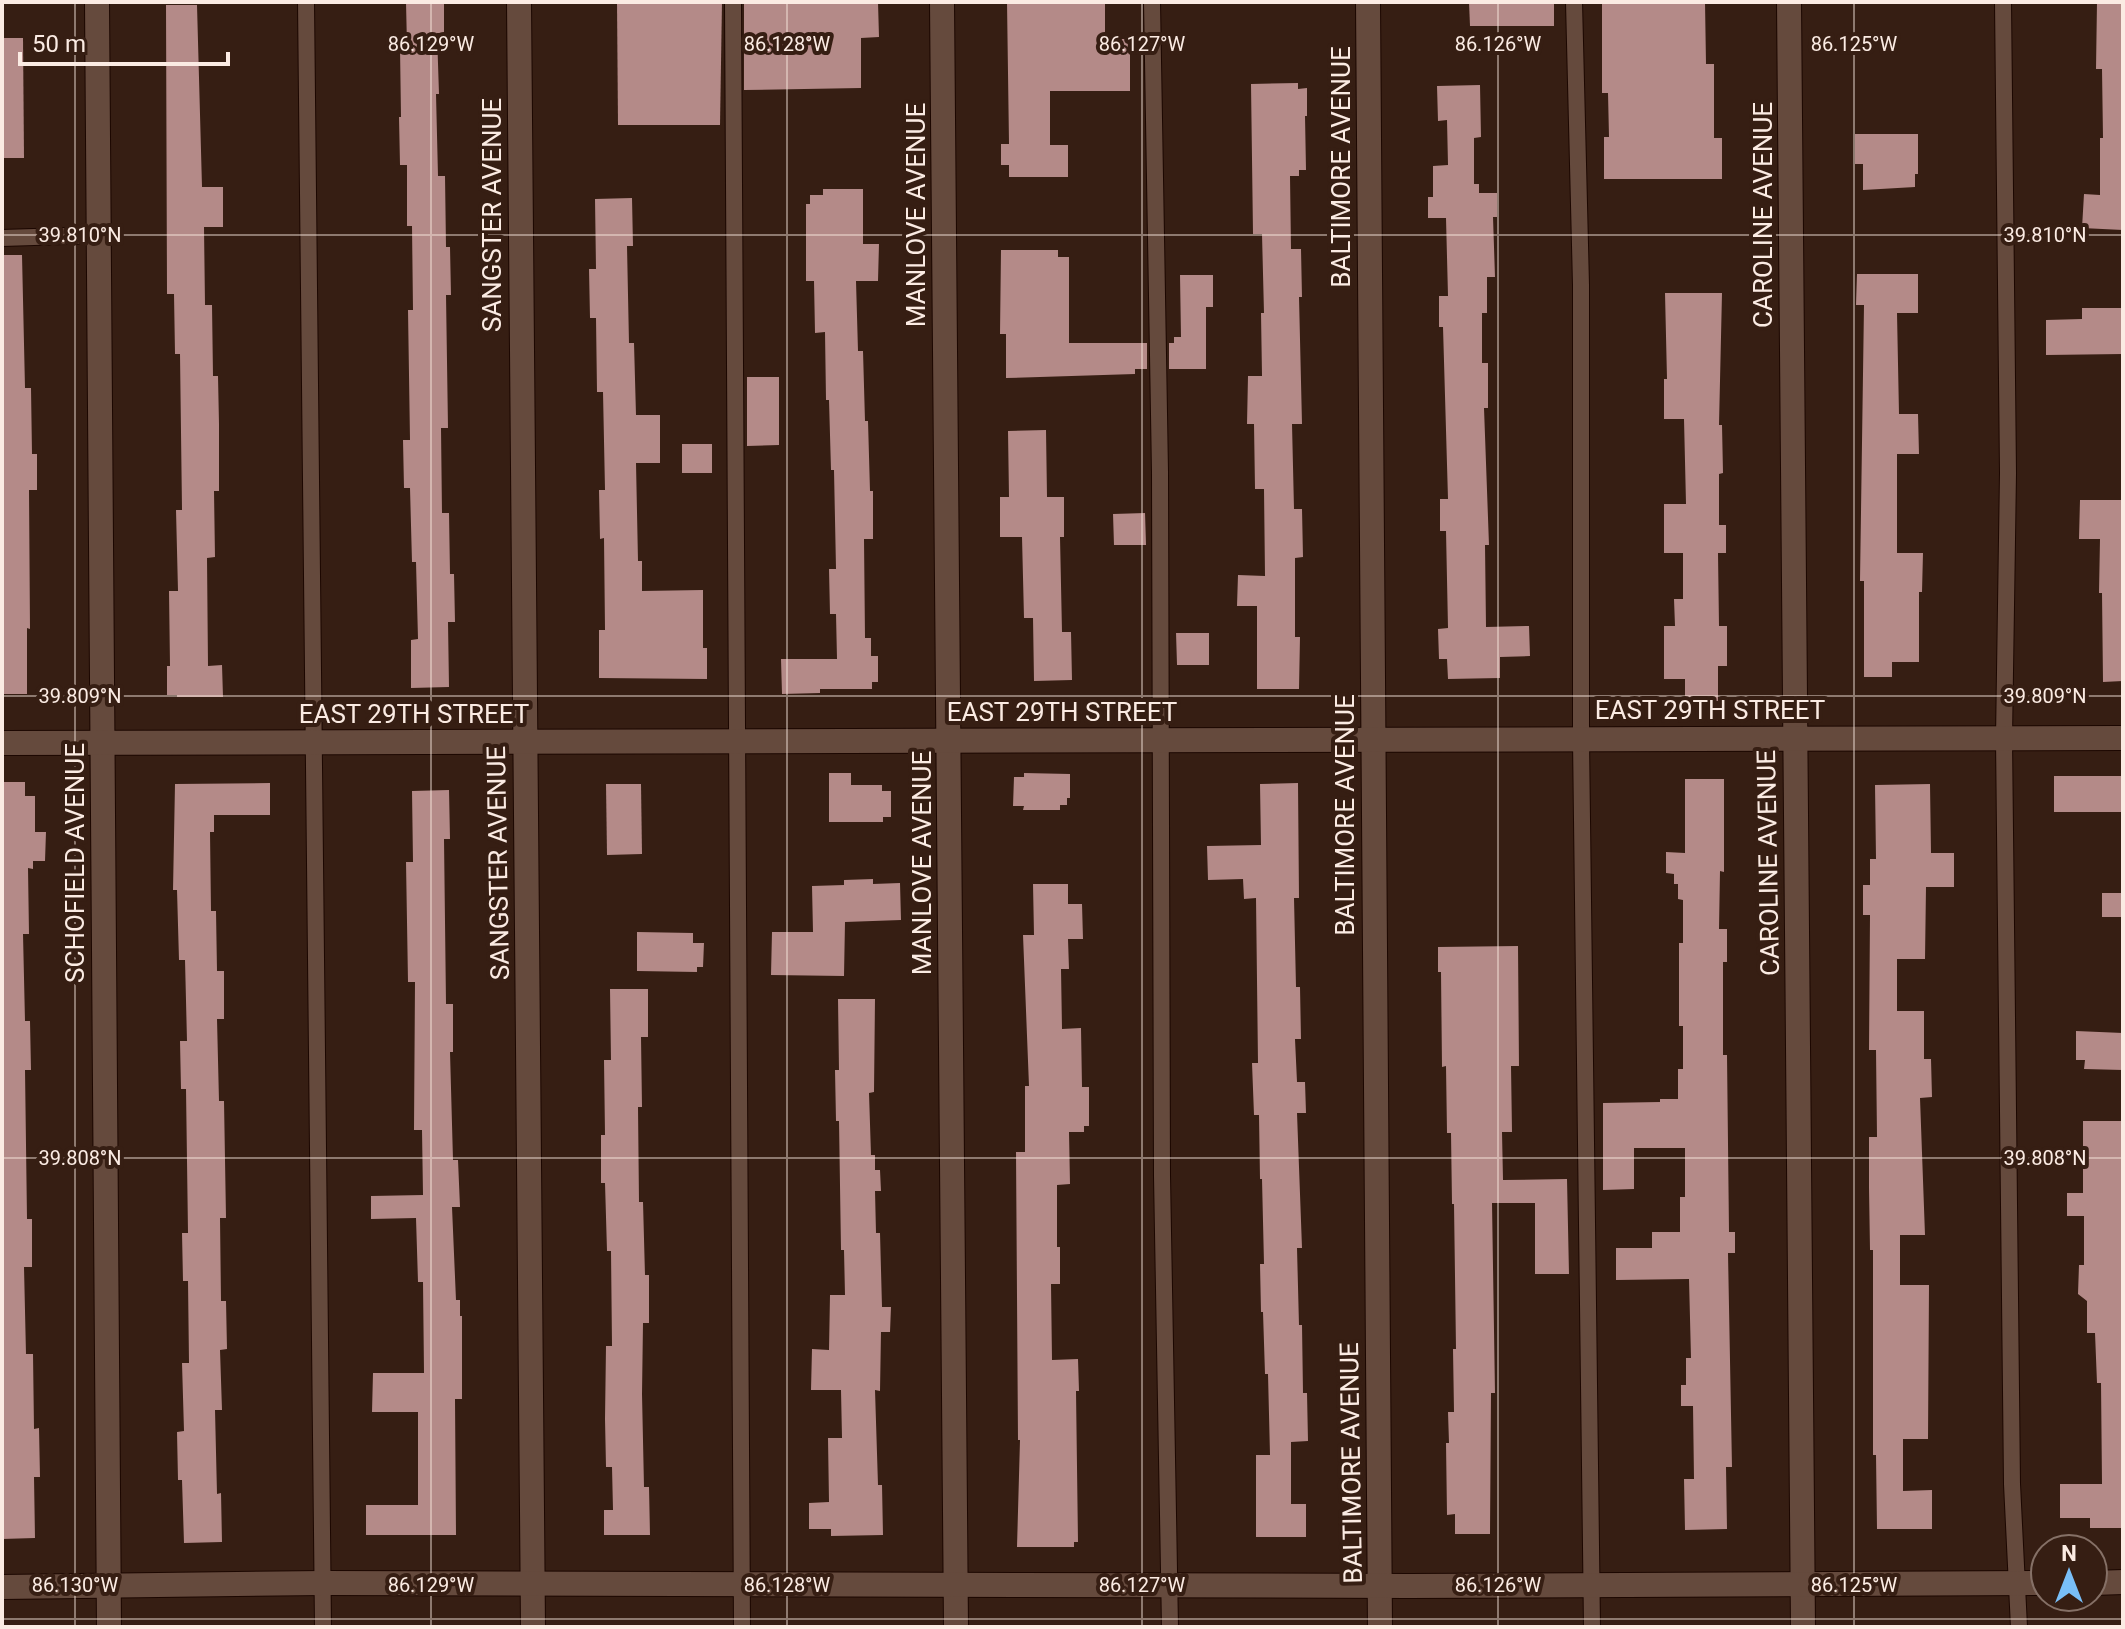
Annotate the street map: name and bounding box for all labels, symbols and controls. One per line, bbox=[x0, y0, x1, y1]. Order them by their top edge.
scale bar bbox=[20, 16, 228, 66]
text: 50 m bbox=[32, 30, 86, 58]
text: 86.129°W bbox=[388, 32, 475, 56]
text: 86.128°W bbox=[744, 32, 831, 56]
text: 86.127°W bbox=[1099, 32, 1186, 56]
text: 86.126°W bbox=[1455, 32, 1542, 56]
text: 86.125°W bbox=[1811, 32, 1898, 56]
street label: BALTIMORE AVENUE bbox=[1326, 46, 1356, 288]
street label: SANGSTER AVENUE bbox=[477, 98, 507, 332]
street label: CAROLINE AVENUE bbox=[1748, 102, 1778, 328]
street label: MANLOVE AVENUE bbox=[901, 103, 931, 327]
text: 39.810°N bbox=[38, 223, 122, 247]
text: 39.810°N bbox=[2003, 223, 2087, 247]
text: 39.809°N bbox=[38, 684, 122, 708]
text: 39.809°N bbox=[2003, 684, 2087, 708]
street label: BALTIMORE AVENUE bbox=[1330, 694, 1360, 936]
street label: EAST 29TH STREET bbox=[1595, 695, 1825, 725]
street label: EAST 29TH STREET bbox=[947, 697, 1177, 727]
street label: EAST 29TH STREET bbox=[299, 699, 529, 729]
street label: SCHOFIELD AVENUE bbox=[60, 743, 90, 983]
street label: SANGSTER AVENUE bbox=[481, 746, 515, 980]
street label: CAROLINE AVENUE bbox=[1751, 750, 1785, 976]
street label: MANLOVE AVENUE bbox=[907, 751, 937, 975]
text: 39.808°N bbox=[38, 1146, 122, 1170]
text: 39.808°N bbox=[2003, 1146, 2087, 1170]
street label: BALTIMORE AVENUE bbox=[1334, 1342, 1368, 1584]
north arrow bbox=[2029, 1533, 2109, 1613]
text: N bbox=[2061, 1541, 2077, 1566]
text: 86.130°W bbox=[32, 1573, 119, 1597]
text: 86.129°W bbox=[388, 1573, 475, 1597]
text: 86.128°W bbox=[744, 1573, 831, 1597]
text: 86.127°W bbox=[1099, 1573, 1186, 1597]
text: 86.126°W bbox=[1455, 1573, 1542, 1597]
text: 86.125°W bbox=[1811, 1573, 1898, 1597]

